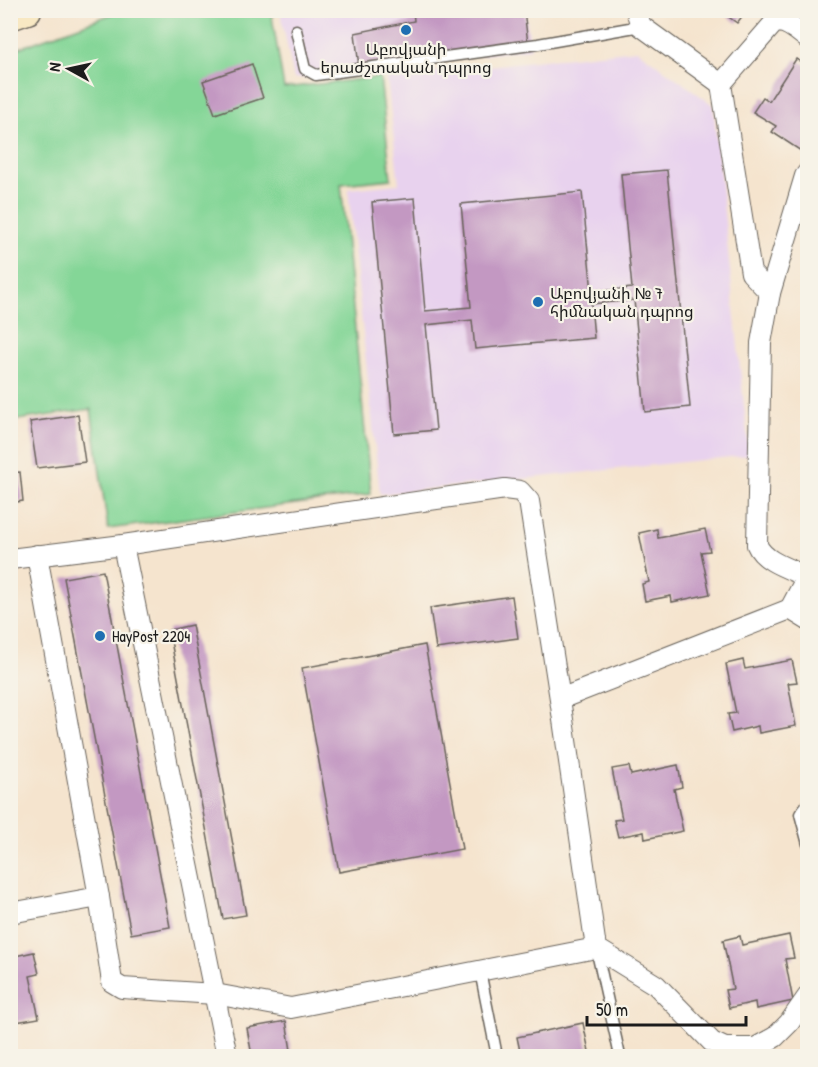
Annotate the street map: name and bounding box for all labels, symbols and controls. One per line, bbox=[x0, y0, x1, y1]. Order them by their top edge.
marker: Աբովյանի երաժշտական դպրոց bbox=[399, 23, 413, 37]
place label: Աբովյանի երաժշտական դպրոց bbox=[320, 38, 492, 78]
north arrow bbox=[39, 39, 99, 99]
text: N bbox=[43, 61, 66, 73]
place label: Աբովյանի № 7 հիմնական դպրոց bbox=[550, 282, 694, 322]
marker: Աբովյանի № 7 հիմնական դպրոց bbox=[531, 295, 545, 309]
place label: HayPost 2204 bbox=[112, 625, 190, 647]
marker: HayPost 2204 bbox=[93, 629, 107, 643]
scale bar bbox=[587, 989, 746, 1027]
text: 50 m bbox=[596, 997, 628, 1022]

